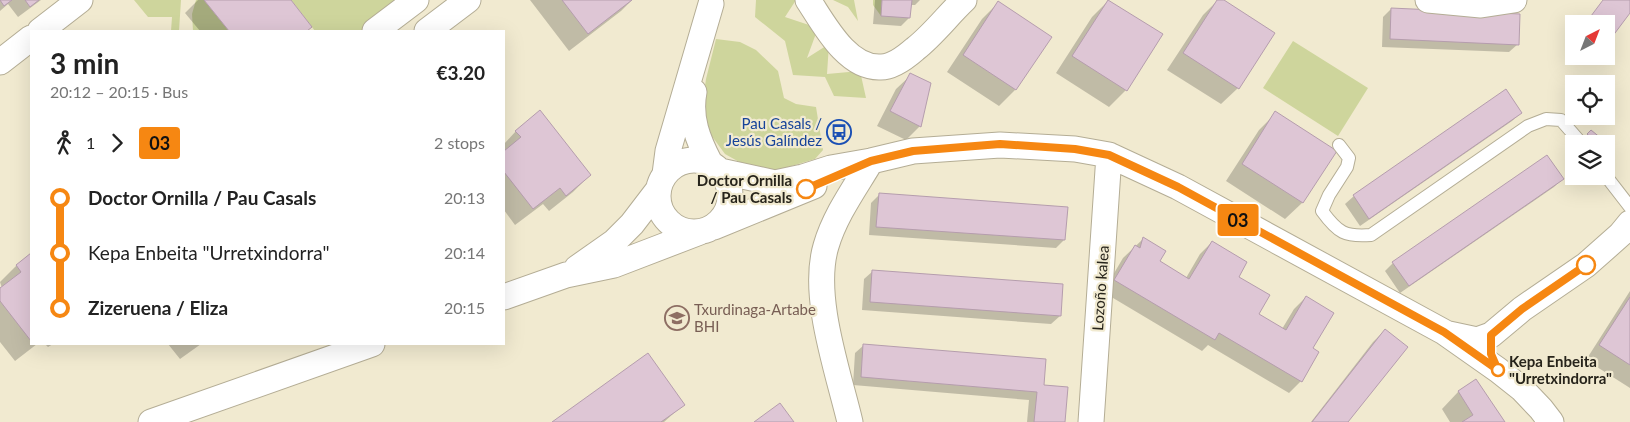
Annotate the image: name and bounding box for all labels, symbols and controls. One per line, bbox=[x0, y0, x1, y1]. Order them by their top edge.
north arrow bbox=[1565, 15, 1615, 65]
map controls bbox=[1565, 15, 1615, 185]
text: 3 min bbox=[50, 46, 119, 80]
text: €3.20 bbox=[436, 61, 485, 84]
button: locate bbox=[1565, 75, 1615, 125]
text: 20:12 – 20:15 · Bus bbox=[50, 82, 188, 101]
place label: Pau Casals / Jesús Galíndez bbox=[726, 114, 822, 149]
bus stop icon: Pau Casals / Jesús Galíndez bbox=[826, 119, 852, 145]
icon: walk bbox=[50, 129, 78, 157]
icon: forward bbox=[103, 129, 131, 157]
text: 03 bbox=[149, 132, 170, 154]
text: 1 bbox=[86, 133, 95, 152]
text: 2 stops bbox=[434, 133, 485, 152]
button: layers bbox=[1565, 135, 1615, 185]
place label: Doctor Ornilla / Pau Casals bbox=[697, 171, 792, 206]
marker: Doctor Ornilla / Pau Casals bbox=[796, 179, 816, 199]
text: Doctor Ornilla / Pau Casals bbox=[88, 186, 316, 209]
text: 20:13 bbox=[444, 188, 485, 207]
line badge: 03 bbox=[1216, 204, 1260, 236]
text: 03 bbox=[1228, 209, 1248, 231]
text: Kepa Enbeita "Urretxindorra" bbox=[88, 241, 329, 264]
text: 20:14 bbox=[444, 243, 485, 262]
street label: Lozoño kalea bbox=[1088, 245, 1112, 331]
unlabelled marker bbox=[1576, 255, 1596, 275]
text: Zizeruena / Eliza bbox=[88, 296, 228, 319]
text: 20:15 bbox=[444, 298, 485, 317]
place label: Txurdinaga-Artabe BHI bbox=[694, 300, 816, 335]
school or university icon: Txurdinaga-Artabe BHI bbox=[664, 305, 690, 331]
place label: Kepa Enbeita "Urretxindorra" bbox=[1509, 352, 1612, 387]
marker: Kepa Enbeita "Urretxindorra" bbox=[1491, 363, 1505, 377]

